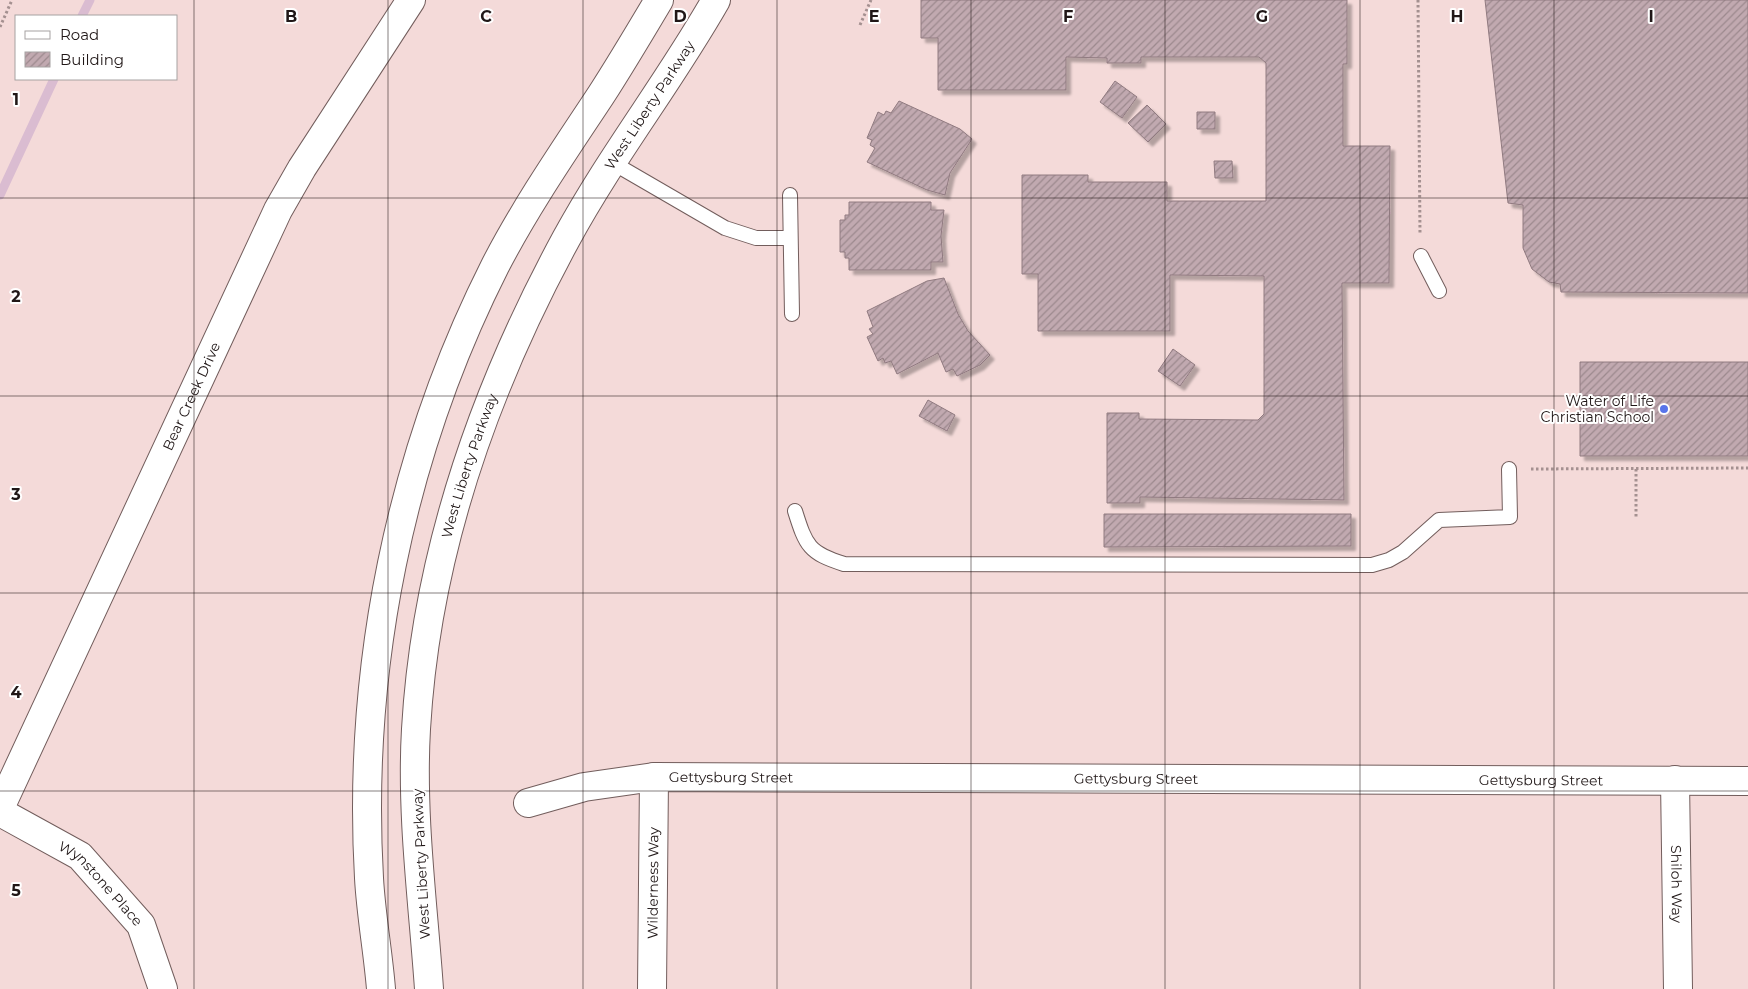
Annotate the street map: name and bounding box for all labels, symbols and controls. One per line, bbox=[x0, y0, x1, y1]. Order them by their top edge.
text: B bbox=[285, 7, 297, 26]
text: C bbox=[480, 7, 492, 26]
text: D bbox=[673, 7, 687, 26]
text: E bbox=[869, 7, 879, 26]
text: F bbox=[1063, 7, 1073, 26]
text: G bbox=[1256, 7, 1268, 26]
text: H bbox=[1451, 7, 1463, 26]
text: I bbox=[1648, 7, 1654, 26]
legend bbox=[15, 15, 178, 80]
text: Road bbox=[60, 25, 99, 44]
street label: West Liberty Parkway bbox=[601, 37, 699, 173]
text: Building bbox=[60, 50, 124, 69]
text: 1 bbox=[13, 90, 19, 109]
text: 2 bbox=[11, 287, 21, 306]
street label: Bear Creek Drive bbox=[158, 339, 224, 453]
street label: West Liberty Parkway bbox=[438, 391, 502, 540]
place label: Water of Life Christian School bbox=[1540, 392, 1654, 426]
marker: Water of Life Christian School bbox=[1658, 403, 1670, 415]
text: 3 bbox=[10, 485, 21, 504]
text: 4 bbox=[10, 683, 22, 702]
street label: Gettysburg Street bbox=[669, 768, 794, 787]
street label: Gettysburg Street bbox=[1074, 770, 1199, 788]
street label: Gettysburg Street bbox=[1479, 771, 1604, 789]
street label: West Liberty Parkway bbox=[408, 788, 434, 940]
street label: Wilderness Way bbox=[643, 826, 663, 939]
street label: Wynstone Place bbox=[55, 837, 147, 930]
street label: Shiloh Way bbox=[1667, 845, 1686, 924]
text: 5 bbox=[11, 881, 21, 900]

